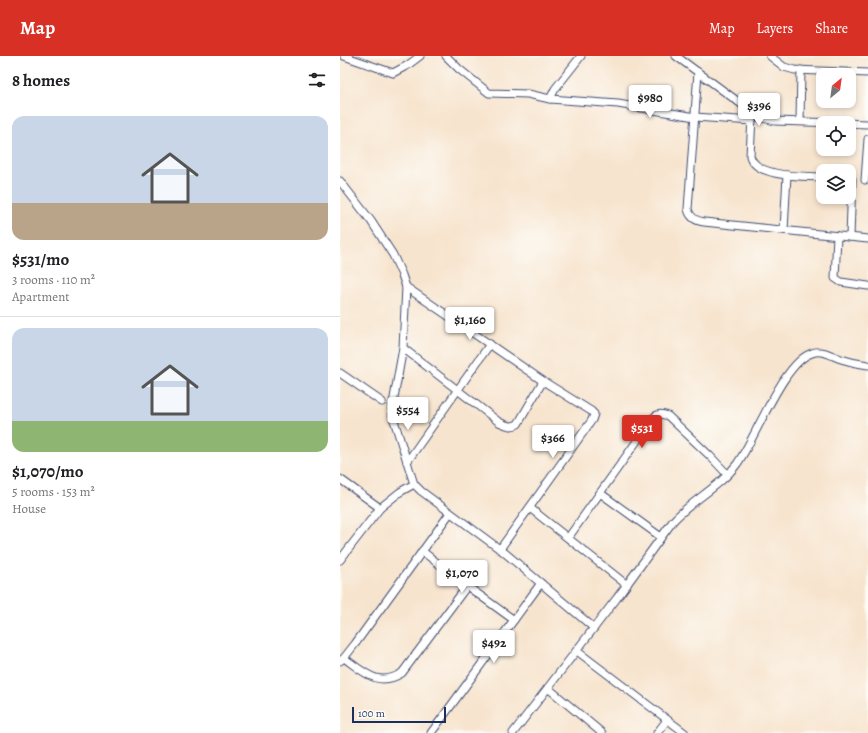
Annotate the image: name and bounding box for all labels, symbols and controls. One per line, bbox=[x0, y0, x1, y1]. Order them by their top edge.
text: Map bbox=[20, 15, 55, 41]
text: Map bbox=[709, 19, 735, 38]
text: Layers bbox=[757, 19, 793, 38]
text: Share bbox=[815, 19, 848, 38]
north arrow bbox=[816, 68, 856, 108]
map controls bbox=[816, 68, 856, 204]
text: 8 homes bbox=[12, 69, 70, 92]
icon: filters bbox=[306, 69, 328, 91]
pin: $980 bbox=[626, 85, 674, 119]
text: $980 bbox=[638, 89, 662, 106]
pin: $396 bbox=[735, 93, 783, 127]
text: $396 bbox=[747, 97, 771, 114]
button: locate bbox=[816, 116, 856, 156]
icon: home bbox=[134, 142, 206, 214]
button: layers bbox=[816, 164, 856, 204]
text: $531/mo bbox=[12, 248, 69, 271]
text: 3 rooms · 110 m² bbox=[12, 271, 95, 288]
text: Apartment bbox=[12, 288, 70, 305]
pin: $1,160 bbox=[437, 307, 503, 341]
text: $1,160 bbox=[454, 311, 486, 328]
icon: home bbox=[134, 354, 206, 426]
pin: $554 bbox=[384, 397, 432, 431]
text: $554 bbox=[396, 401, 420, 418]
pin: $531 bbox=[618, 415, 666, 449]
text: $531 bbox=[631, 419, 653, 436]
pin: $366 bbox=[529, 425, 577, 459]
text: $366 bbox=[541, 429, 565, 446]
text: $1,070/mo bbox=[12, 460, 84, 483]
text: 5 rooms · 153 m² bbox=[12, 483, 95, 500]
text: House bbox=[12, 500, 46, 517]
pin: $1,070 bbox=[429, 560, 495, 594]
text: $1,070 bbox=[446, 564, 478, 581]
pin: $492 bbox=[470, 630, 518, 664]
text: $492 bbox=[482, 634, 506, 651]
scale bar bbox=[352, 705, 446, 724]
text: 100 m bbox=[358, 706, 385, 721]

